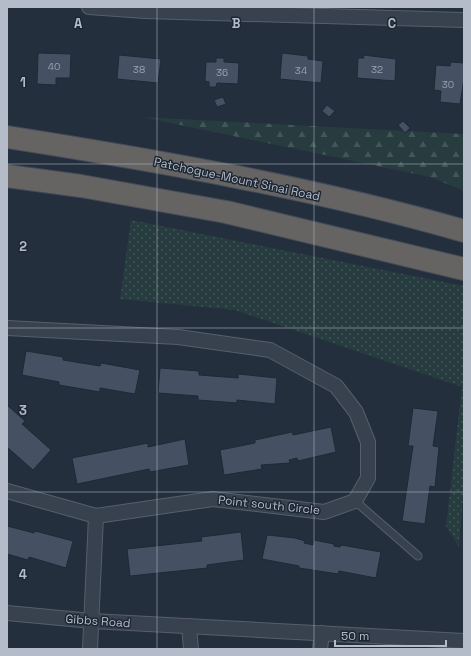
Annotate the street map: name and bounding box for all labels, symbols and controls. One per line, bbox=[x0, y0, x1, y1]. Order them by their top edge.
text: A bbox=[74, 15, 83, 32]
text: B bbox=[232, 15, 241, 32]
text: C bbox=[388, 15, 396, 32]
house number: 40 bbox=[48, 60, 60, 73]
house number: 38 bbox=[133, 63, 145, 76]
house number: 32 bbox=[371, 63, 383, 76]
house number: 34 bbox=[295, 64, 307, 77]
house number: 36 bbox=[216, 66, 228, 79]
text: 1 bbox=[20, 74, 26, 91]
house number: 30 bbox=[442, 78, 454, 91]
street label: Patchogue-Mount Sinai Road bbox=[152, 154, 322, 204]
text: 2 bbox=[19, 238, 27, 255]
text: 3 bbox=[19, 402, 27, 419]
street label: Point south Circle bbox=[217, 492, 321, 518]
text: 4 bbox=[19, 566, 27, 583]
street label: Gibbs Road bbox=[65, 611, 131, 631]
scale bar bbox=[335, 622, 446, 648]
text: 50 m bbox=[341, 628, 369, 644]

